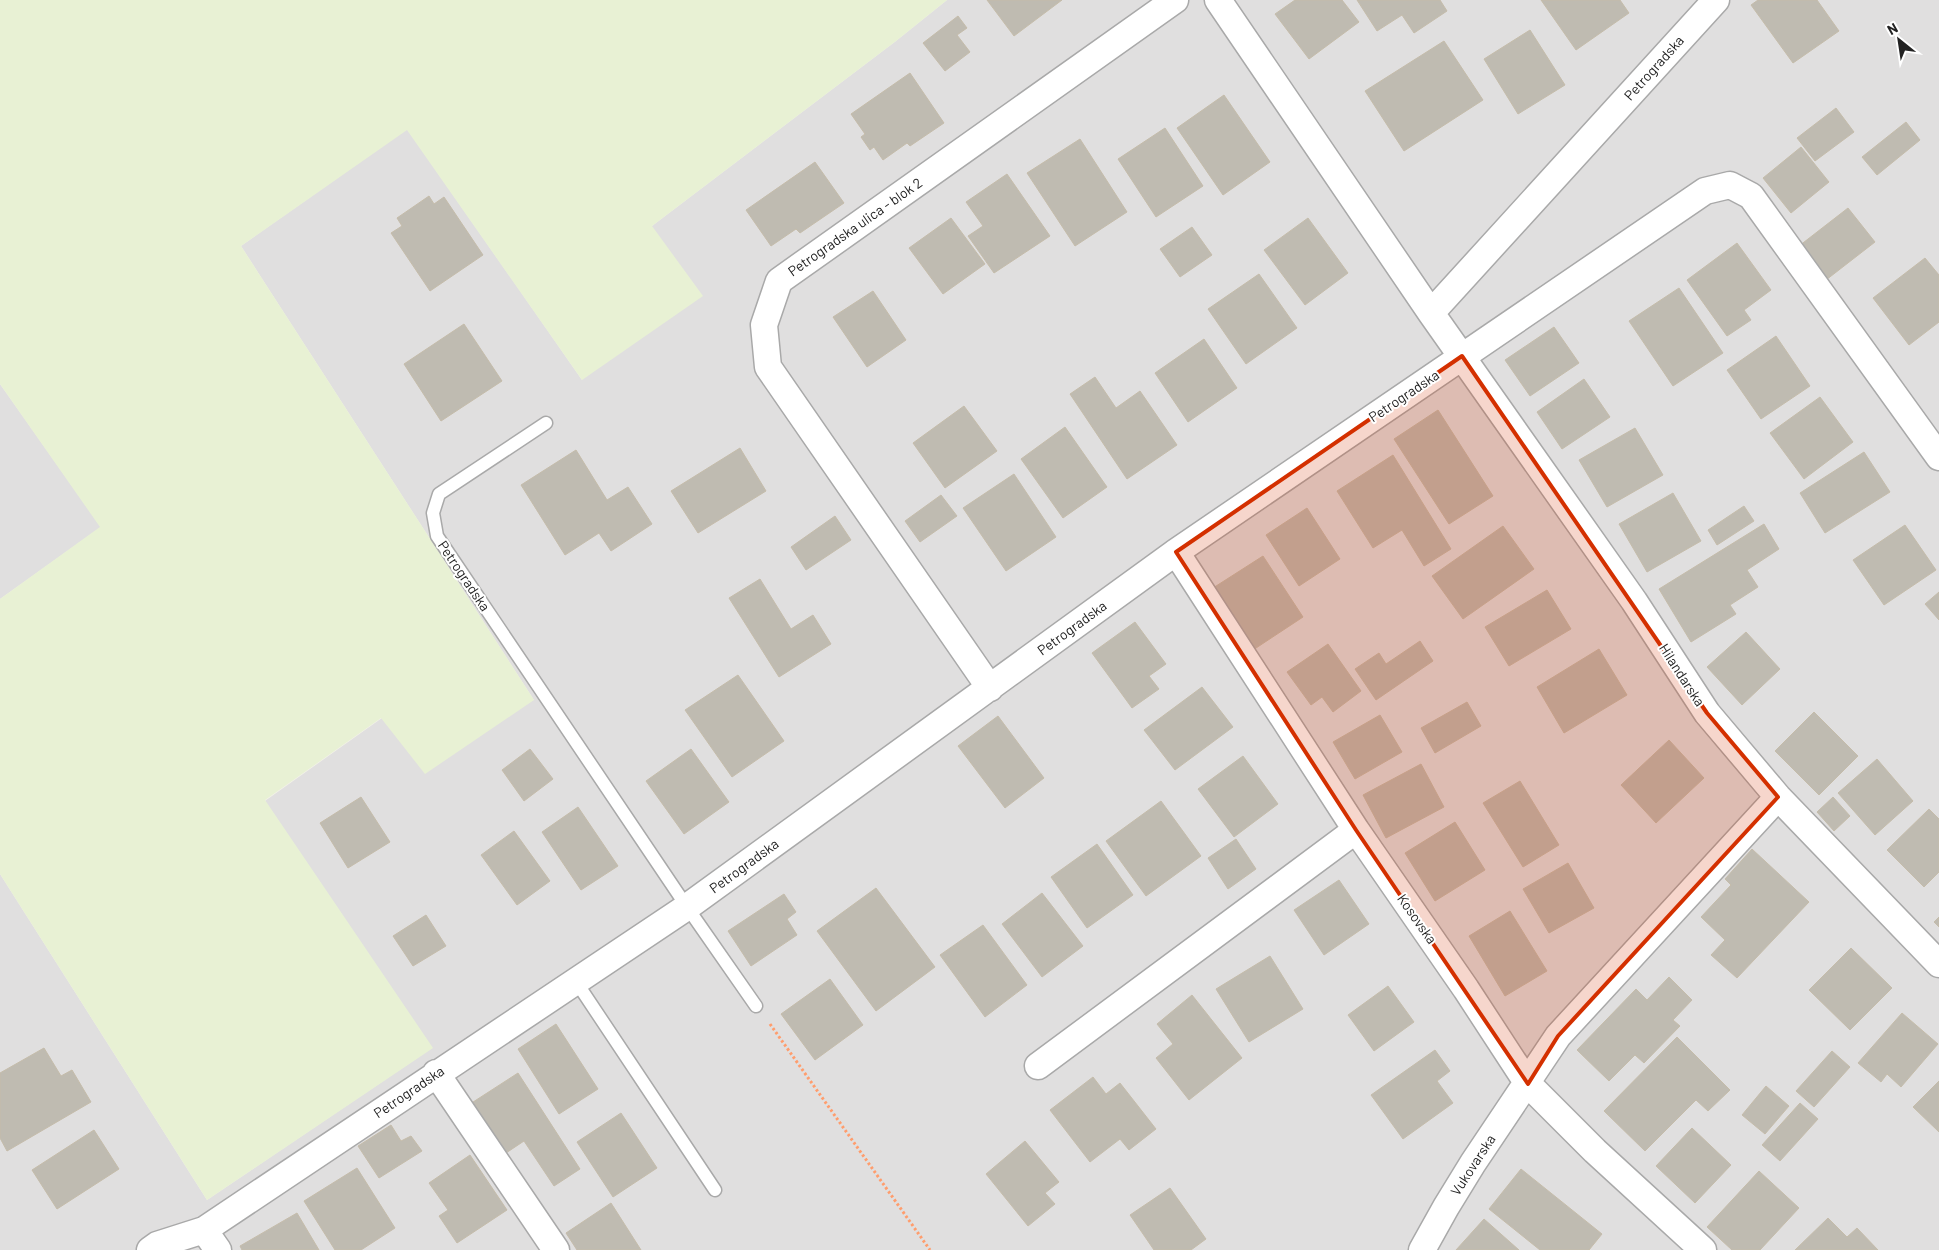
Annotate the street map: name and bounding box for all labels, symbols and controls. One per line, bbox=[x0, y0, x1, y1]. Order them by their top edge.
north arrow bbox=[1874, 15, 1924, 65]
text: N bbox=[1884, 19, 1901, 38]
street label: Petrogradska bbox=[1620, 32, 1687, 104]
street label: Petrogradska ulica - blok 2 bbox=[784, 174, 925, 279]
street label: Petrogradska bbox=[1365, 366, 1442, 425]
street label: Petrogradska bbox=[435, 537, 494, 614]
street label: Petrogradska bbox=[1034, 597, 1110, 658]
street label: Hilandarska bbox=[1656, 640, 1709, 709]
street label: Petrogradska bbox=[706, 835, 782, 896]
street label: Kosovska bbox=[1394, 890, 1441, 947]
street label: Petrogradska bbox=[370, 1062, 447, 1121]
street label: Vukovarska bbox=[1447, 1131, 1499, 1198]

